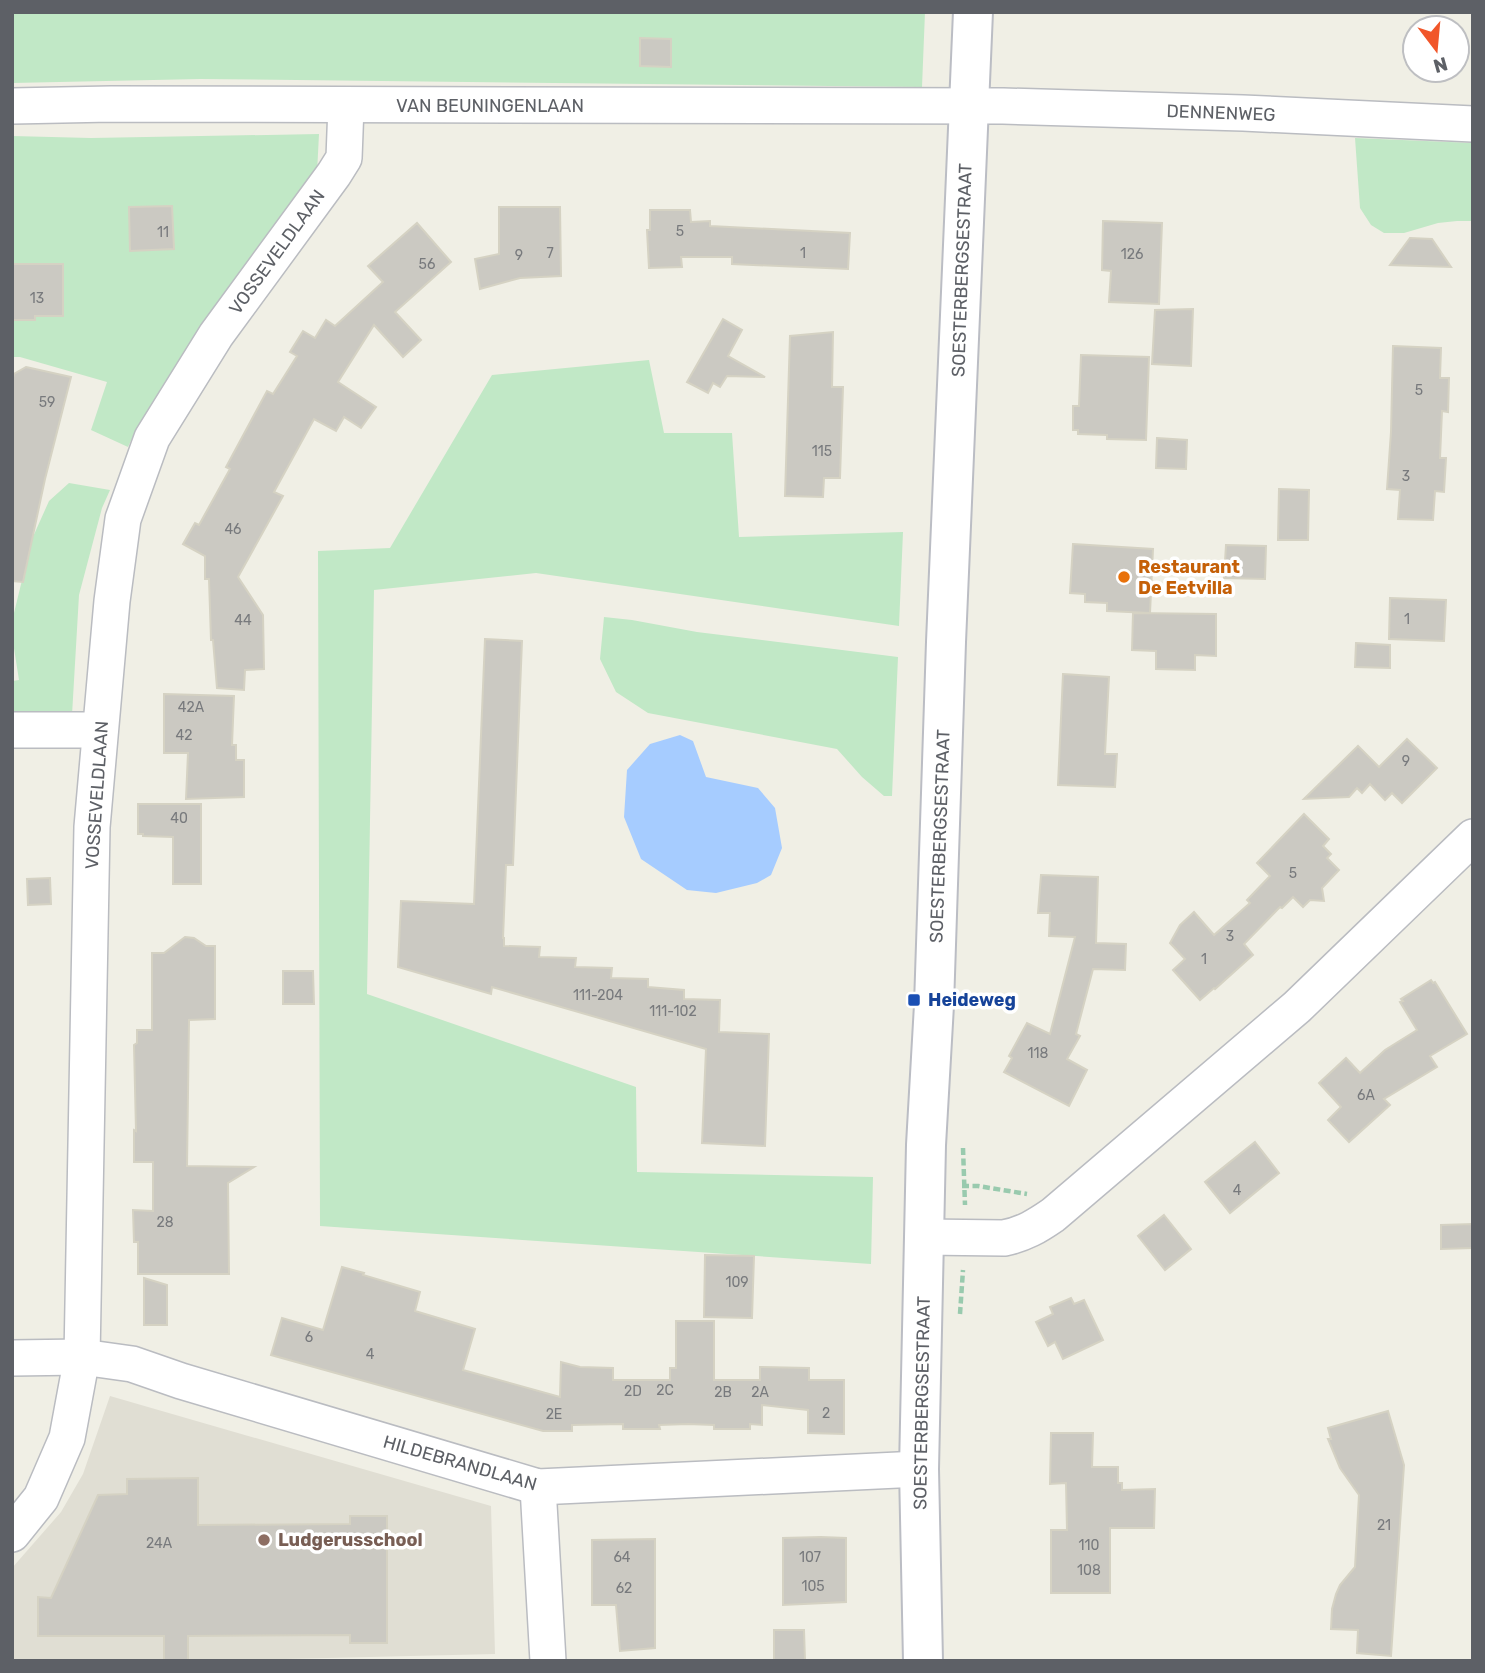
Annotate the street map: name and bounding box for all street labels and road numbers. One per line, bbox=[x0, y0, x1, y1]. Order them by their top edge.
street label: VAN BEUNINGENLAAN bbox=[396, 95, 584, 117]
street label: DENNENWEG bbox=[1166, 100, 1276, 126]
street label: SOESTERBERGSESTRAAT bbox=[947, 163, 977, 377]
street label: VOSSEVELDLAAN bbox=[224, 185, 330, 319]
street label: VOSSEVELDLAAN bbox=[81, 720, 113, 870]
street label: SOESTERBERGSESTRAAT bbox=[925, 729, 955, 943]
street label: SOESTERBERGSESTRAAT bbox=[909, 1296, 935, 1510]
street label: HILDEBRANDLAAN bbox=[381, 1431, 539, 1495]

